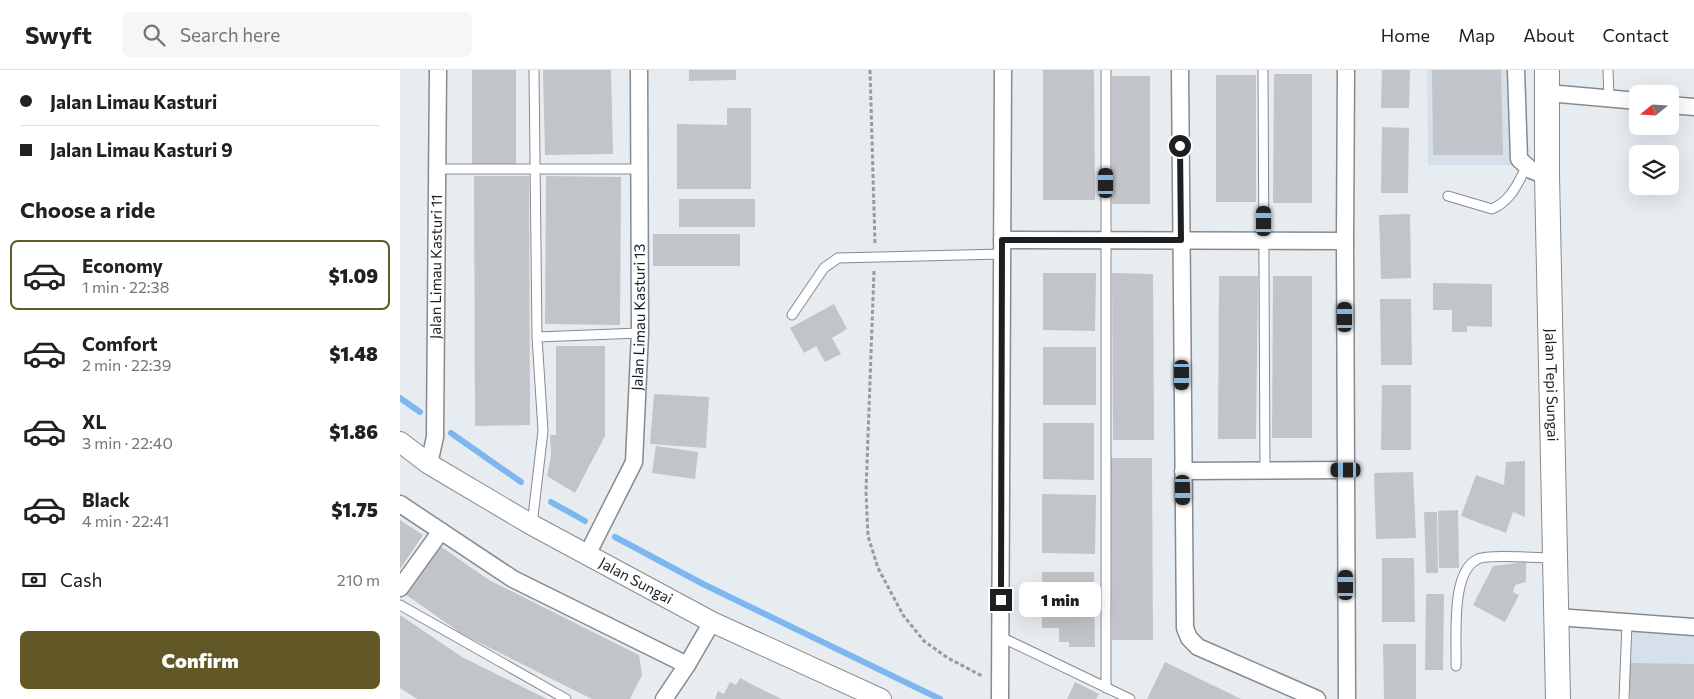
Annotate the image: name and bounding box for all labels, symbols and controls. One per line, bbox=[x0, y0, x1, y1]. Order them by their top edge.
search box bbox=[122, 12, 472, 57]
text: Swyft bbox=[25, 20, 92, 49]
icon: search bbox=[140, 21, 168, 49]
text: Search here bbox=[180, 23, 280, 46]
text: Home bbox=[1381, 24, 1430, 46]
text: Map bbox=[1458, 24, 1495, 46]
text: About bbox=[1523, 24, 1575, 46]
text: Contact bbox=[1603, 24, 1669, 46]
north arrow bbox=[1629, 85, 1679, 135]
map controls bbox=[1629, 85, 1679, 195]
text: Jalan Limau Kasturi bbox=[50, 90, 217, 113]
route start bbox=[1169, 135, 1191, 157]
text: Jalan Limau Kasturi 9 bbox=[50, 138, 233, 161]
button: layers bbox=[1629, 145, 1679, 195]
car bbox=[1098, 168, 1113, 198]
street label: Jalan Limau Kasturi 11 bbox=[426, 194, 445, 339]
text: Choose a ride bbox=[20, 196, 155, 223]
car bbox=[1256, 206, 1271, 236]
street label: Jalan Limau Kasturi 13 bbox=[627, 244, 648, 391]
icon: car bbox=[22, 253, 67, 298]
text: Economy bbox=[82, 254, 163, 277]
text: $1.09 bbox=[328, 264, 378, 287]
text: 1 min · 22:38 bbox=[82, 277, 169, 296]
car bbox=[1337, 302, 1352, 332]
street label: Jalan Tepi Sungai bbox=[1542, 328, 1563, 442]
icon: car bbox=[22, 331, 67, 376]
text: Comfort bbox=[82, 332, 158, 355]
text: $1.48 bbox=[329, 342, 378, 365]
text: 2 min · 22:39 bbox=[82, 355, 171, 374]
car bbox=[1174, 360, 1189, 390]
icon: car bbox=[22, 409, 67, 454]
text: XL bbox=[82, 410, 107, 433]
text: $1.86 bbox=[329, 420, 378, 443]
text: 3 min · 22:40 bbox=[82, 433, 173, 452]
car bbox=[1331, 463, 1361, 478]
car bbox=[1175, 475, 1190, 505]
icon: car bbox=[22, 487, 67, 532]
text: Black bbox=[82, 488, 130, 511]
text: $1.75 bbox=[331, 498, 378, 521]
text: 4 min · 22:41 bbox=[82, 511, 169, 530]
street label: Jalan Sungai bbox=[596, 553, 676, 607]
icon: cash bbox=[20, 566, 48, 594]
text: Cash bbox=[60, 568, 102, 591]
text: 210 m bbox=[337, 570, 380, 589]
car bbox=[1338, 570, 1353, 600]
callout: 1 min bbox=[1018, 582, 1101, 618]
route end bbox=[990, 589, 1012, 611]
text: 1 min bbox=[1041, 590, 1079, 609]
button: Confirm bbox=[20, 631, 380, 689]

